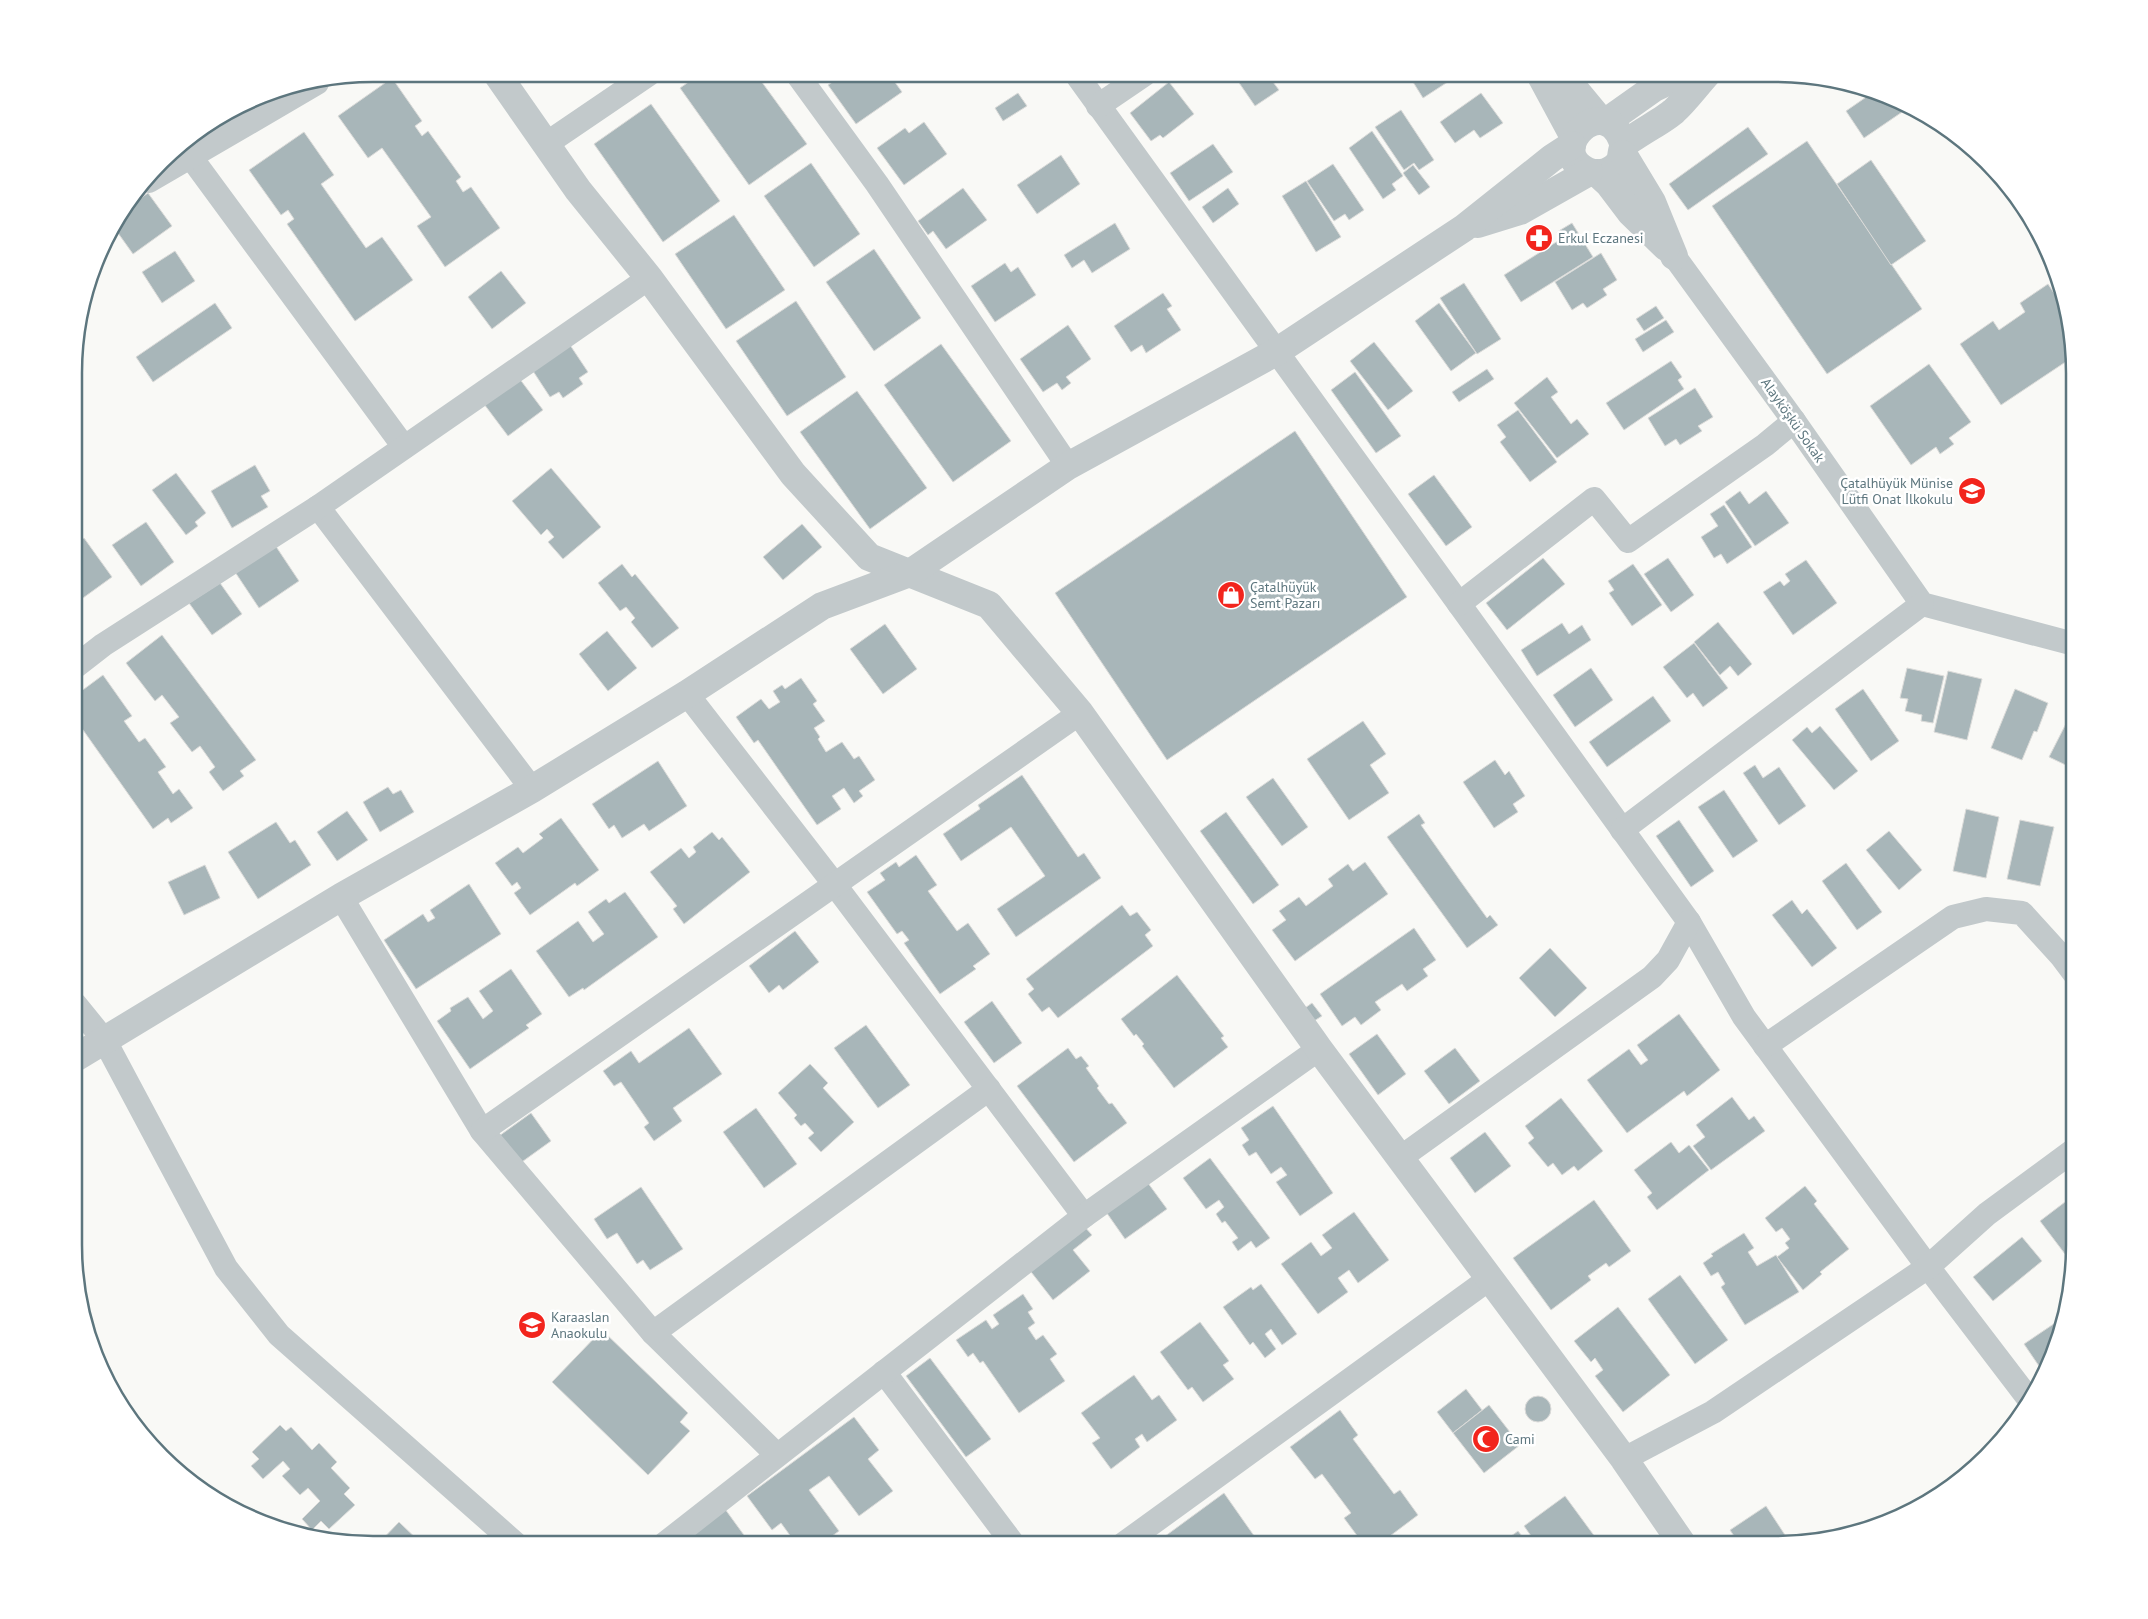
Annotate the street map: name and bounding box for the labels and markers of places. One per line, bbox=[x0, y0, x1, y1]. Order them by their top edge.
pharmacy icon: Erkul Eczanesi bbox=[1524, 223, 1554, 253]
place label: Erkul Eczanesi bbox=[1558, 229, 1644, 247]
place label: Çatalhüyük Münise Lütfi Onat İlkokulu bbox=[1840, 474, 1953, 508]
school or university icon: Çatalhüyük Münise Lütfi Onat İlkokulu bbox=[1957, 476, 1987, 506]
place label: Çatalhüyük Semt Pazarı bbox=[1250, 578, 1320, 612]
shop icon: Çatalhüyük Semt Pazarı bbox=[1216, 580, 1246, 610]
place label: Karaaslan Anaokulu bbox=[551, 1308, 609, 1342]
school or university icon: Karaaslan Anaokulu bbox=[517, 1310, 547, 1340]
mosque icon: Cami bbox=[1471, 1424, 1501, 1454]
place label: Cami bbox=[1505, 1430, 1535, 1448]

